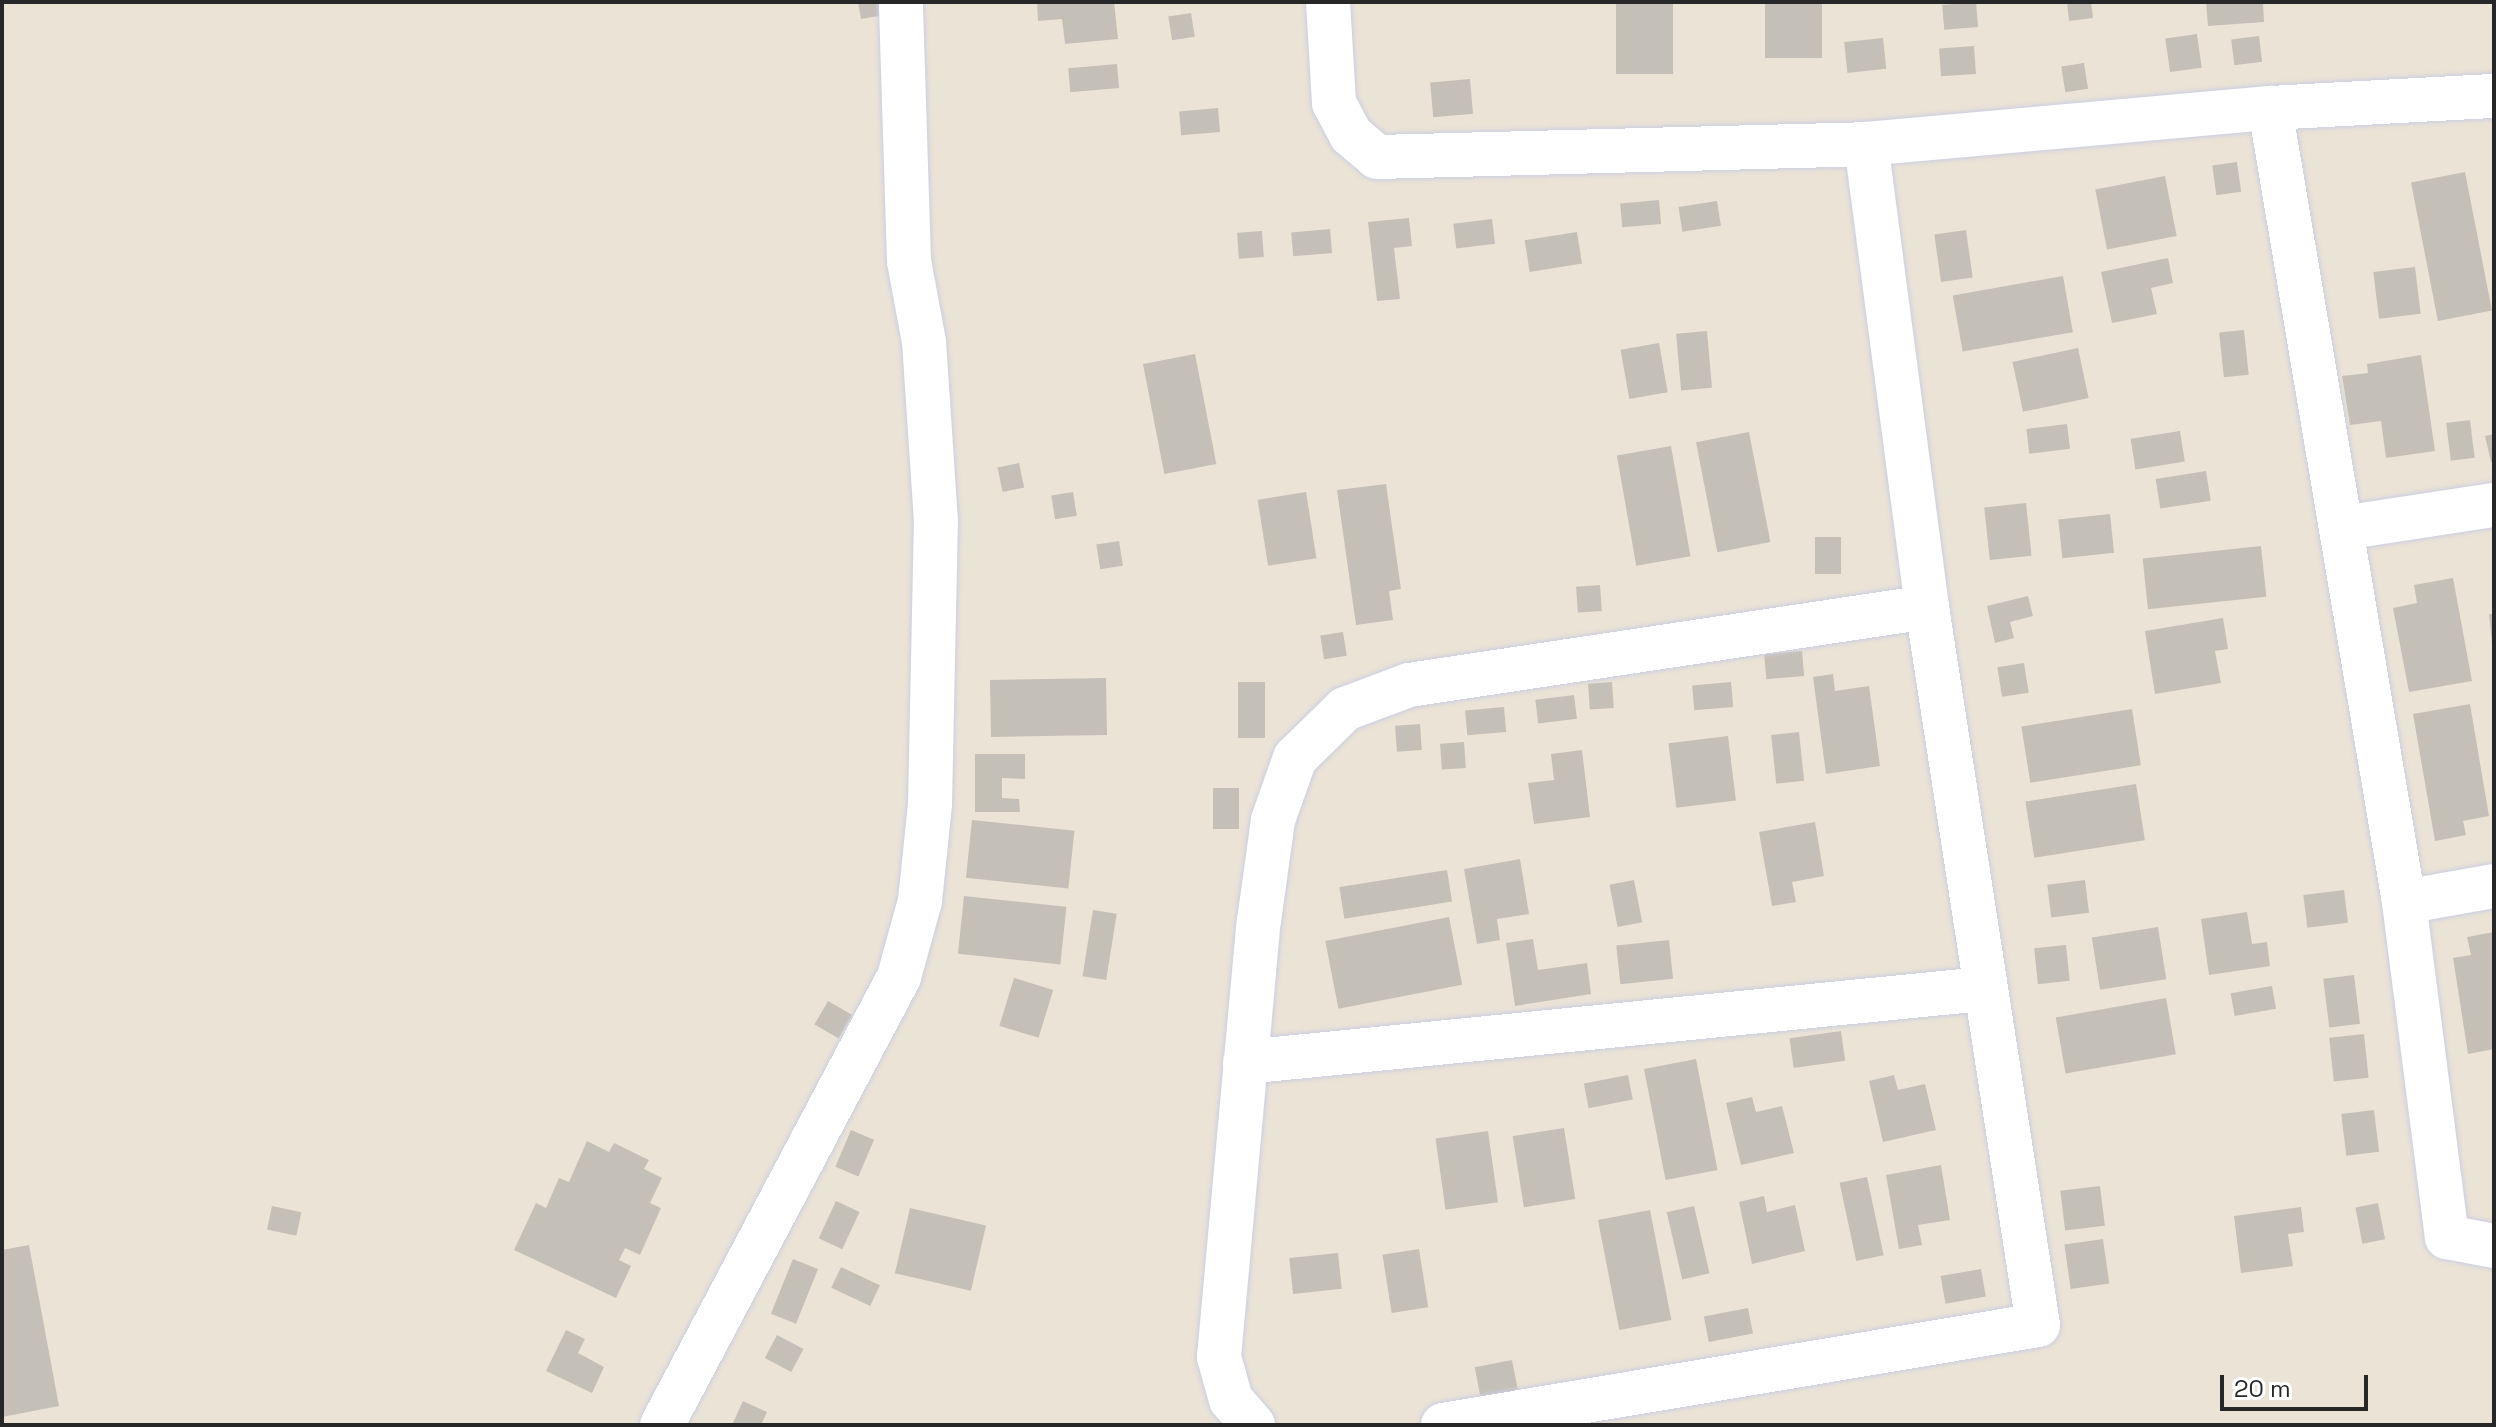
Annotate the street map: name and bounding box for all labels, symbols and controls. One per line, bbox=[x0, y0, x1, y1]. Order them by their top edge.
scale bar bbox=[2224, 1359, 2372, 1409]
text: 20 m bbox=[2234, 1373, 2291, 1404]

